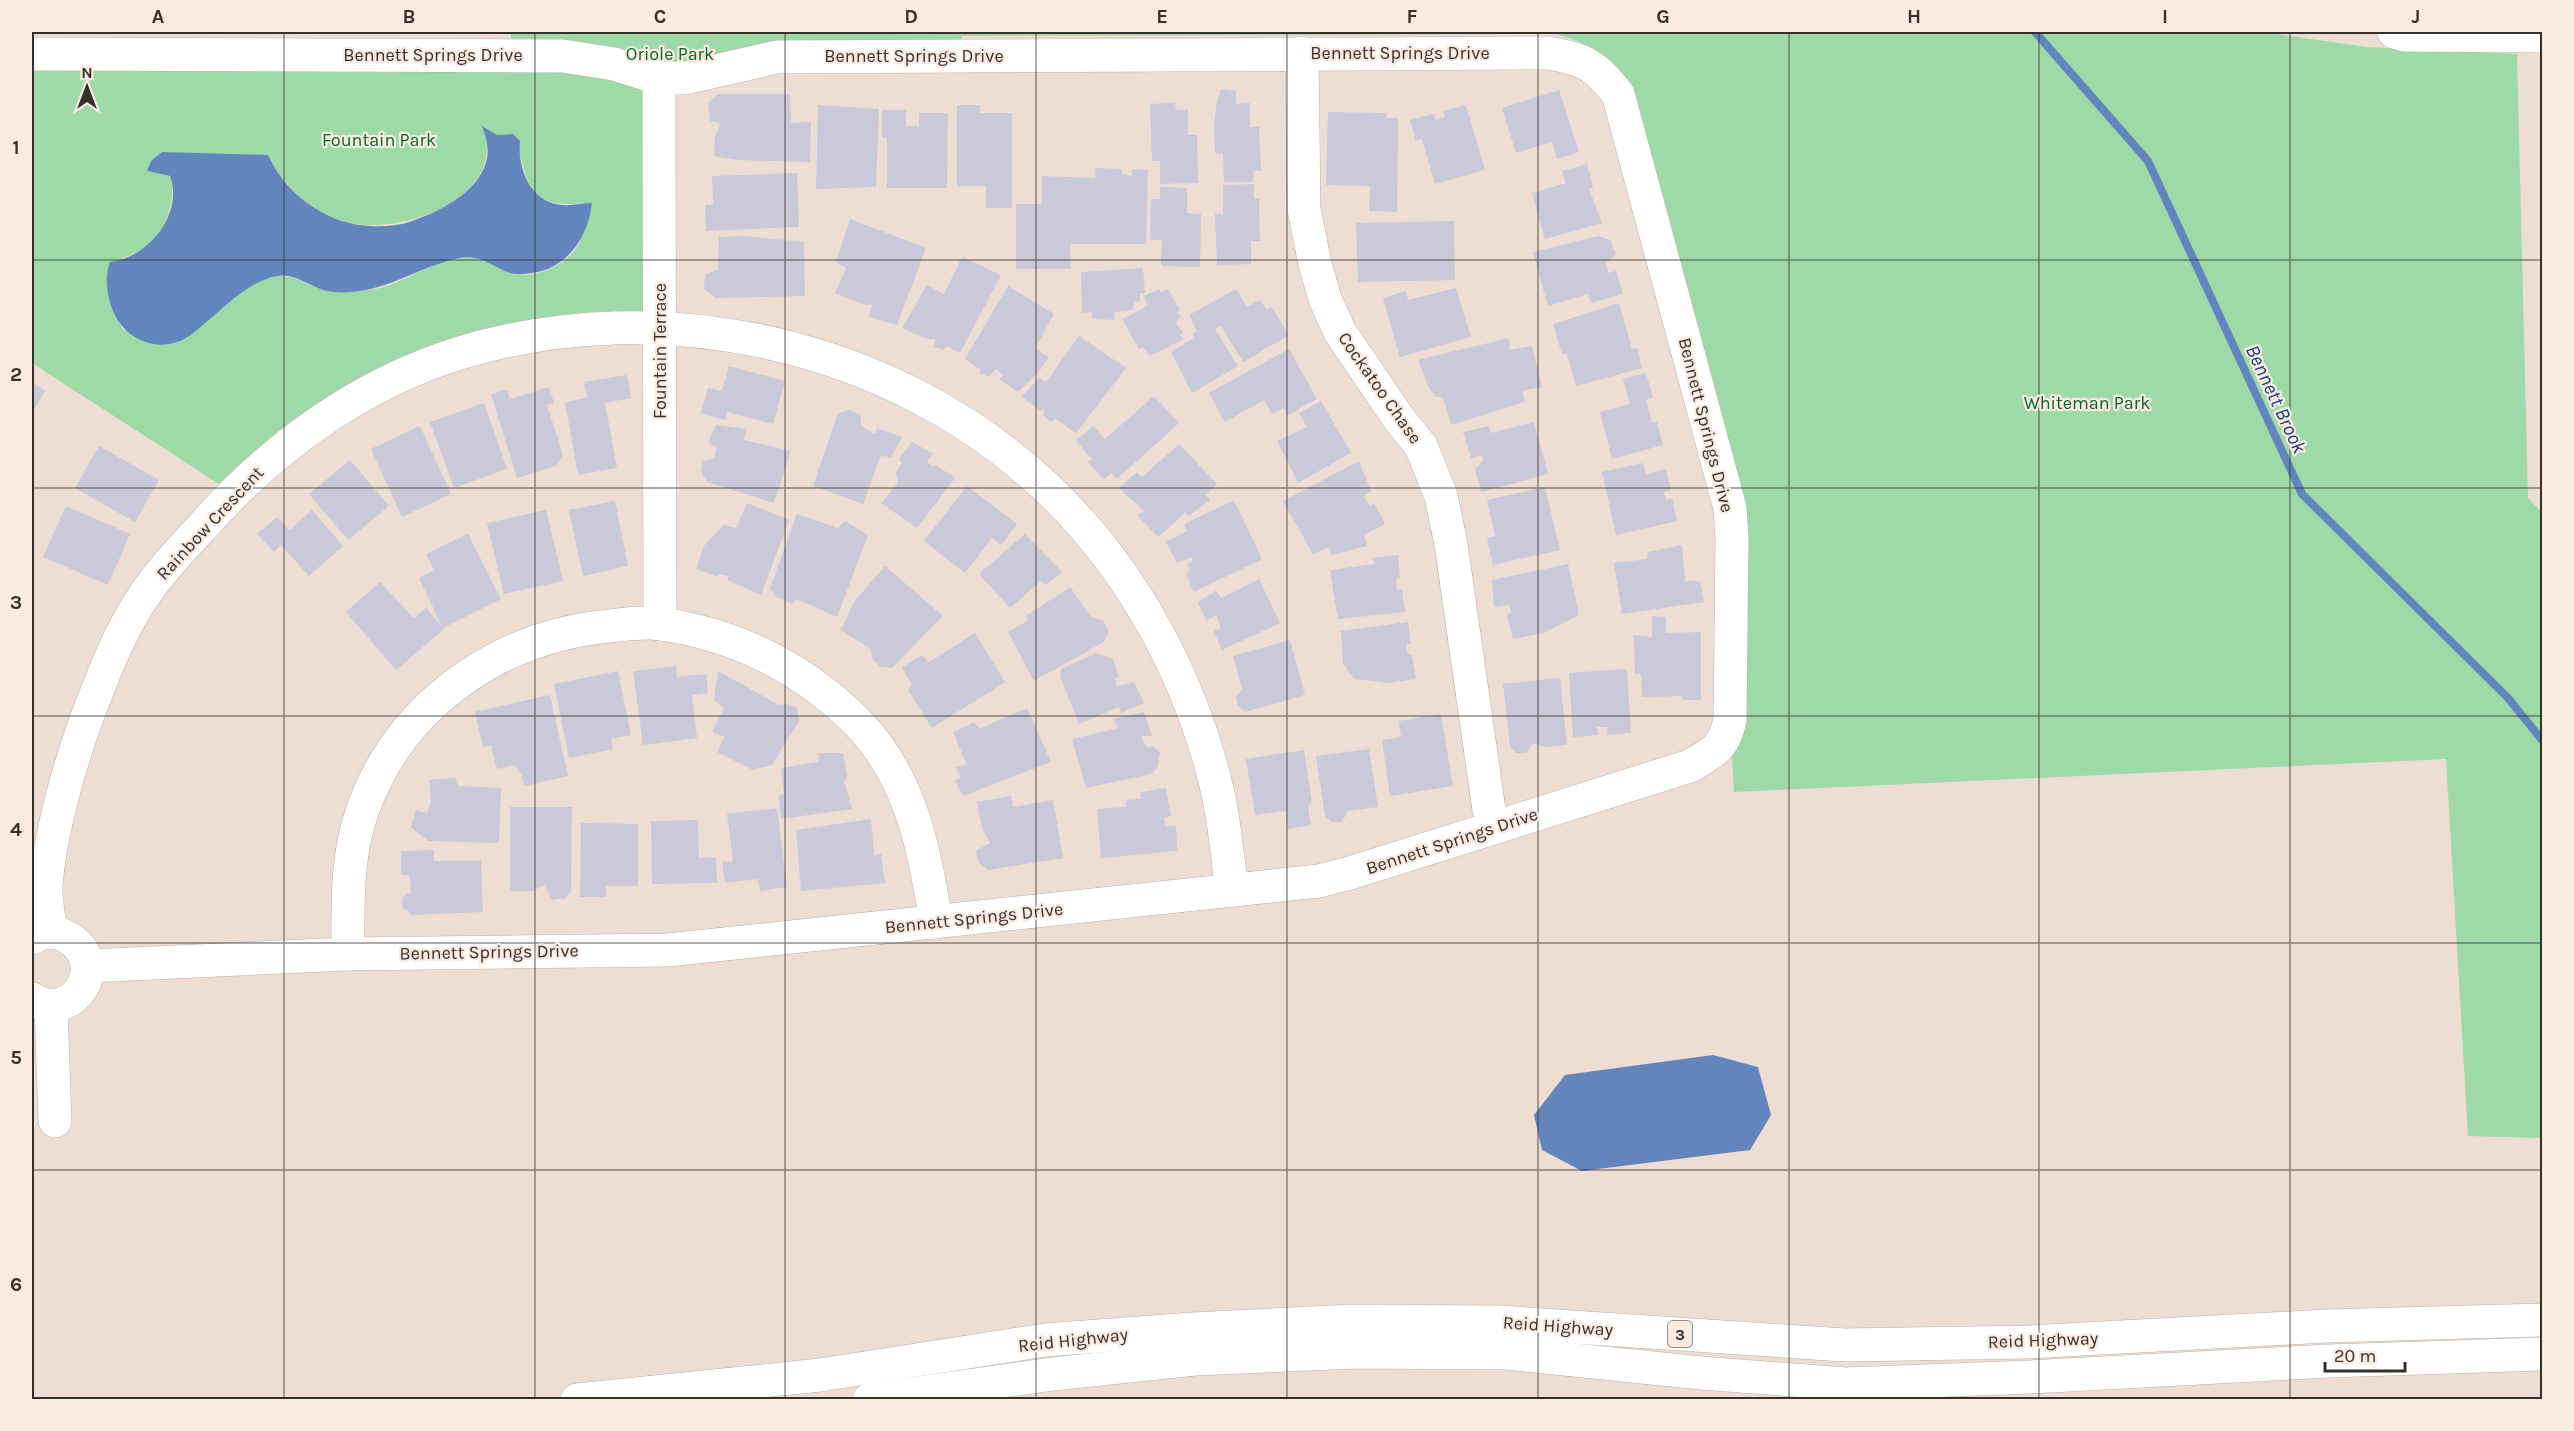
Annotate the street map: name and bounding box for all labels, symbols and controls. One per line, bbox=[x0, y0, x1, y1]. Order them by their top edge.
text: A bbox=[152, 5, 165, 28]
text: B bbox=[403, 5, 415, 28]
text: C bbox=[654, 5, 666, 28]
text: D bbox=[904, 5, 918, 28]
text: E bbox=[1156, 5, 1168, 28]
text: F bbox=[1407, 5, 1418, 28]
text: G bbox=[1656, 5, 1670, 28]
text: H bbox=[1907, 5, 1921, 28]
text: I bbox=[2162, 5, 2168, 28]
text: J bbox=[2412, 5, 2420, 28]
street label: Bennett Springs Drive bbox=[1310, 42, 1490, 64]
park label: Oriole Park bbox=[626, 43, 714, 65]
street label: Bennett Springs Drive bbox=[343, 44, 523, 66]
street label: Bennett Springs Drive bbox=[824, 45, 1004, 67]
north arrow bbox=[57, 57, 117, 117]
text: N bbox=[81, 63, 93, 82]
park label: Fountain Park bbox=[322, 129, 436, 151]
text: 1 bbox=[12, 136, 20, 159]
street label: Fountain Terrace bbox=[649, 283, 671, 419]
street label: Cockatoo Chase bbox=[1333, 328, 1427, 448]
street label: Bennett Springs Drive bbox=[1674, 335, 1738, 515]
water label: Bennett Brook bbox=[2241, 341, 2312, 458]
text: 2 bbox=[10, 363, 22, 386]
park label: Whiteman Park bbox=[2024, 392, 2150, 414]
street label: Rainbow Crescent bbox=[152, 461, 268, 584]
text: 3 bbox=[10, 591, 22, 614]
street label: Bennett Springs Drive bbox=[1363, 803, 1541, 879]
text: 4 bbox=[10, 818, 22, 841]
street label: Bennett Springs Drive bbox=[884, 898, 1064, 938]
street label: Bennett Springs Drive bbox=[399, 939, 579, 965]
text: 5 bbox=[10, 1046, 22, 1069]
text: 6 bbox=[10, 1273, 22, 1296]
street label: Reid Highway bbox=[1502, 1311, 1614, 1341]
road number: 3 bbox=[1668, 1321, 1692, 1347]
street label: Reid Highway bbox=[1017, 1323, 1130, 1357]
street label: Reid Highway bbox=[1987, 1327, 2099, 1353]
scale bar bbox=[2325, 1335, 2404, 1373]
text: 20 m bbox=[2334, 1345, 2376, 1367]

